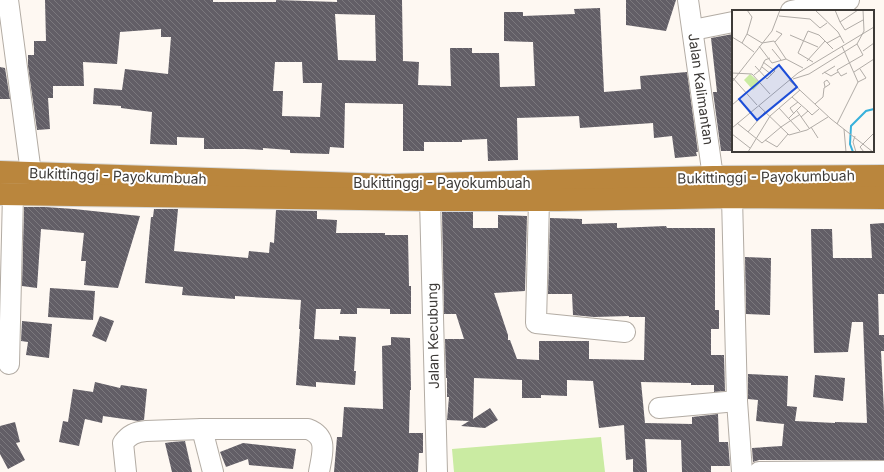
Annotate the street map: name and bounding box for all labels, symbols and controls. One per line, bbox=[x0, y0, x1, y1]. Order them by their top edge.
inset map bbox=[732, 10, 874, 152]
street label: Jalan Kalimantan bbox=[685, 32, 718, 146]
street label: Bukittinggi - Payokumbuah bbox=[29, 164, 207, 187]
street label: Bukittinggi - Payokumbuah bbox=[677, 166, 855, 187]
street label: Bukittinggi - Payokumbuah bbox=[353, 174, 531, 191]
street label: Jalan Kecubung bbox=[423, 283, 442, 389]

